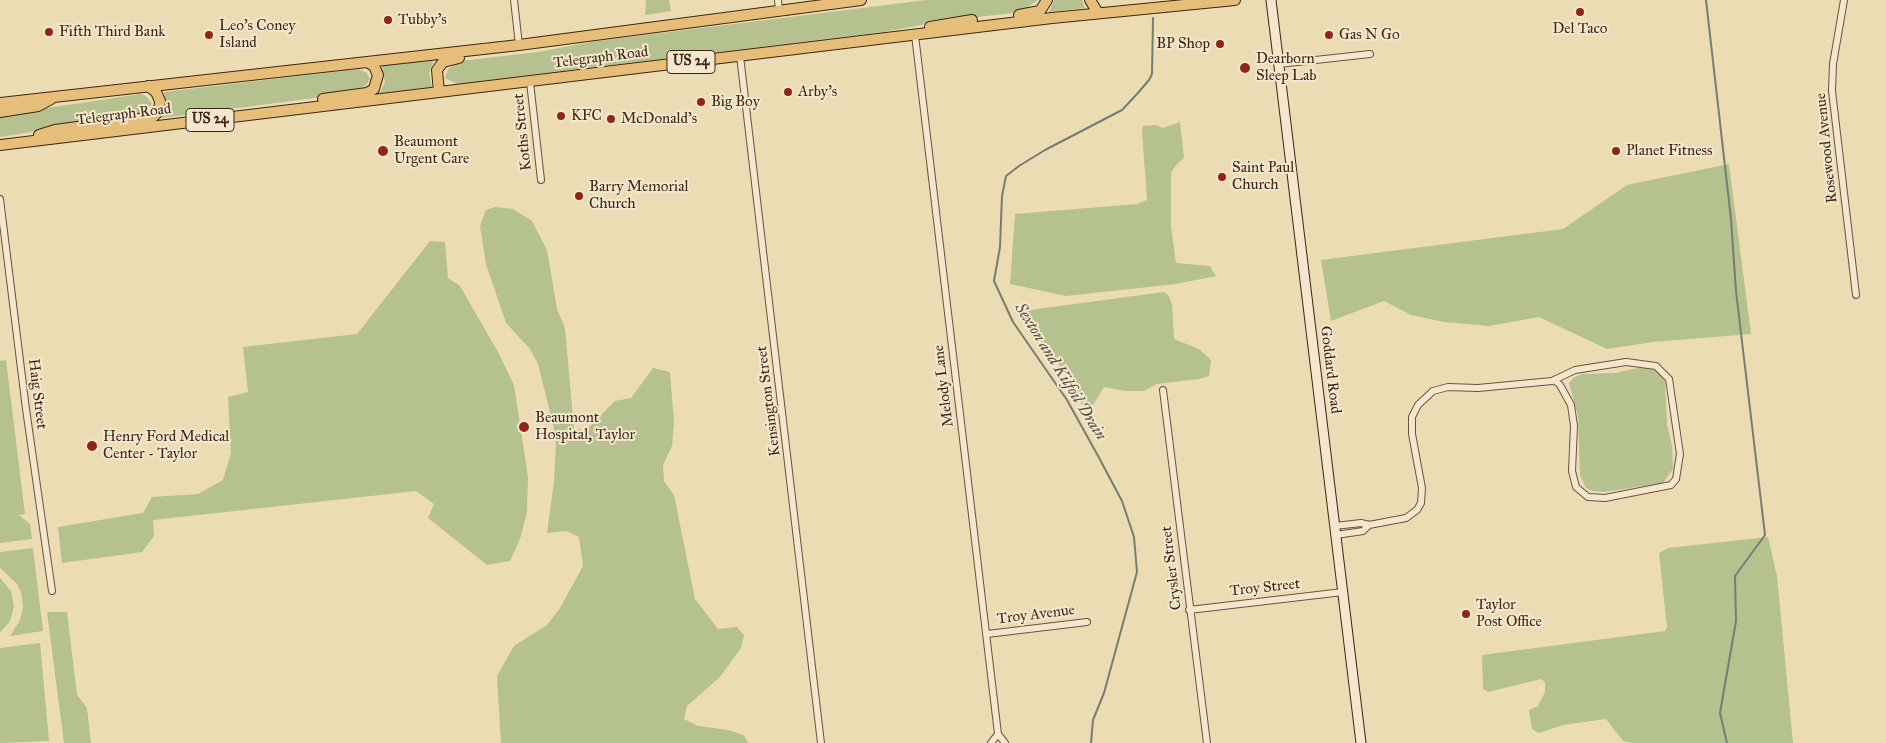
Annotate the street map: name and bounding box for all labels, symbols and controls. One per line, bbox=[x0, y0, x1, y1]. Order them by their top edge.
marker: Del Taco bbox=[1574, 6, 1586, 18]
place label: Tubby's bbox=[398, 11, 447, 29]
marker: Tubby's bbox=[382, 14, 394, 26]
place label: Leo's Coney Island bbox=[219, 17, 296, 52]
place label: Del Taco bbox=[1552, 20, 1608, 38]
place label: Fifth Third Bank bbox=[59, 23, 165, 41]
marker: Fifth Third Bank bbox=[43, 26, 55, 38]
place label: Gas N Go bbox=[1339, 26, 1400, 44]
marker: Leo's Coney Island bbox=[203, 29, 215, 41]
marker: Gas N Go bbox=[1323, 29, 1335, 41]
place label: BP Shop bbox=[1156, 35, 1210, 53]
marker: BP Shop bbox=[1214, 38, 1226, 50]
street label: Telegraph Road bbox=[553, 43, 649, 73]
place label: Dearborn Sleep Lab bbox=[1256, 50, 1317, 85]
road number: US 24 bbox=[667, 51, 715, 74]
marker: Dearborn Sleep Lab bbox=[1238, 61, 1252, 75]
place label: Arby's bbox=[798, 83, 837, 101]
marker: Arby's bbox=[782, 86, 794, 98]
street label: Koths Street bbox=[510, 92, 536, 172]
street label: Rosewood Avenue bbox=[1812, 92, 1842, 204]
place label: Big Boy bbox=[711, 93, 760, 111]
marker: Big Boy bbox=[695, 96, 707, 108]
street label: Telegraph Road bbox=[76, 100, 172, 130]
place label: KFC bbox=[571, 107, 602, 125]
road number: US 24 bbox=[186, 108, 234, 132]
marker: KFC bbox=[555, 110, 567, 122]
place label: McDonald's bbox=[621, 110, 697, 128]
marker: McDonald's bbox=[605, 113, 617, 125]
place label: Beaumont Urgent Care bbox=[394, 133, 469, 168]
place label: Planet Fitness bbox=[1626, 142, 1712, 160]
marker: Beaumont Urgent Care bbox=[376, 144, 390, 158]
marker: Planet Fitness bbox=[1610, 145, 1622, 157]
place label: Saint Paul Church bbox=[1232, 159, 1294, 194]
marker: Saint Paul Church bbox=[1216, 171, 1228, 183]
place label: Barry Memorial Church bbox=[589, 178, 689, 213]
marker: Barry Memorial Church bbox=[573, 190, 585, 202]
water label: Sexton and Kilfoil Drain bbox=[1010, 300, 1110, 444]
street label: Goddard Road bbox=[1316, 325, 1344, 415]
street label: Melody Lane bbox=[930, 344, 958, 428]
street label: Kensington Street bbox=[753, 345, 785, 457]
street label: Haig Street bbox=[24, 358, 50, 430]
place label: Beaumont Hospital, Taylor bbox=[535, 409, 635, 444]
marker: Beaumont Hospital, Taylor bbox=[517, 420, 531, 434]
place label: Henry Ford Medical Center - Taylor bbox=[103, 428, 229, 463]
marker: Henry Ford Medical Center - Taylor bbox=[85, 439, 99, 453]
street label: Crysler Street bbox=[1158, 525, 1186, 611]
street label: Troy Street bbox=[1229, 575, 1301, 601]
place label: Taylor Post Office bbox=[1476, 596, 1542, 631]
street label: Troy Avenue bbox=[996, 601, 1076, 629]
marker: Taylor Post Office bbox=[1460, 608, 1472, 620]

